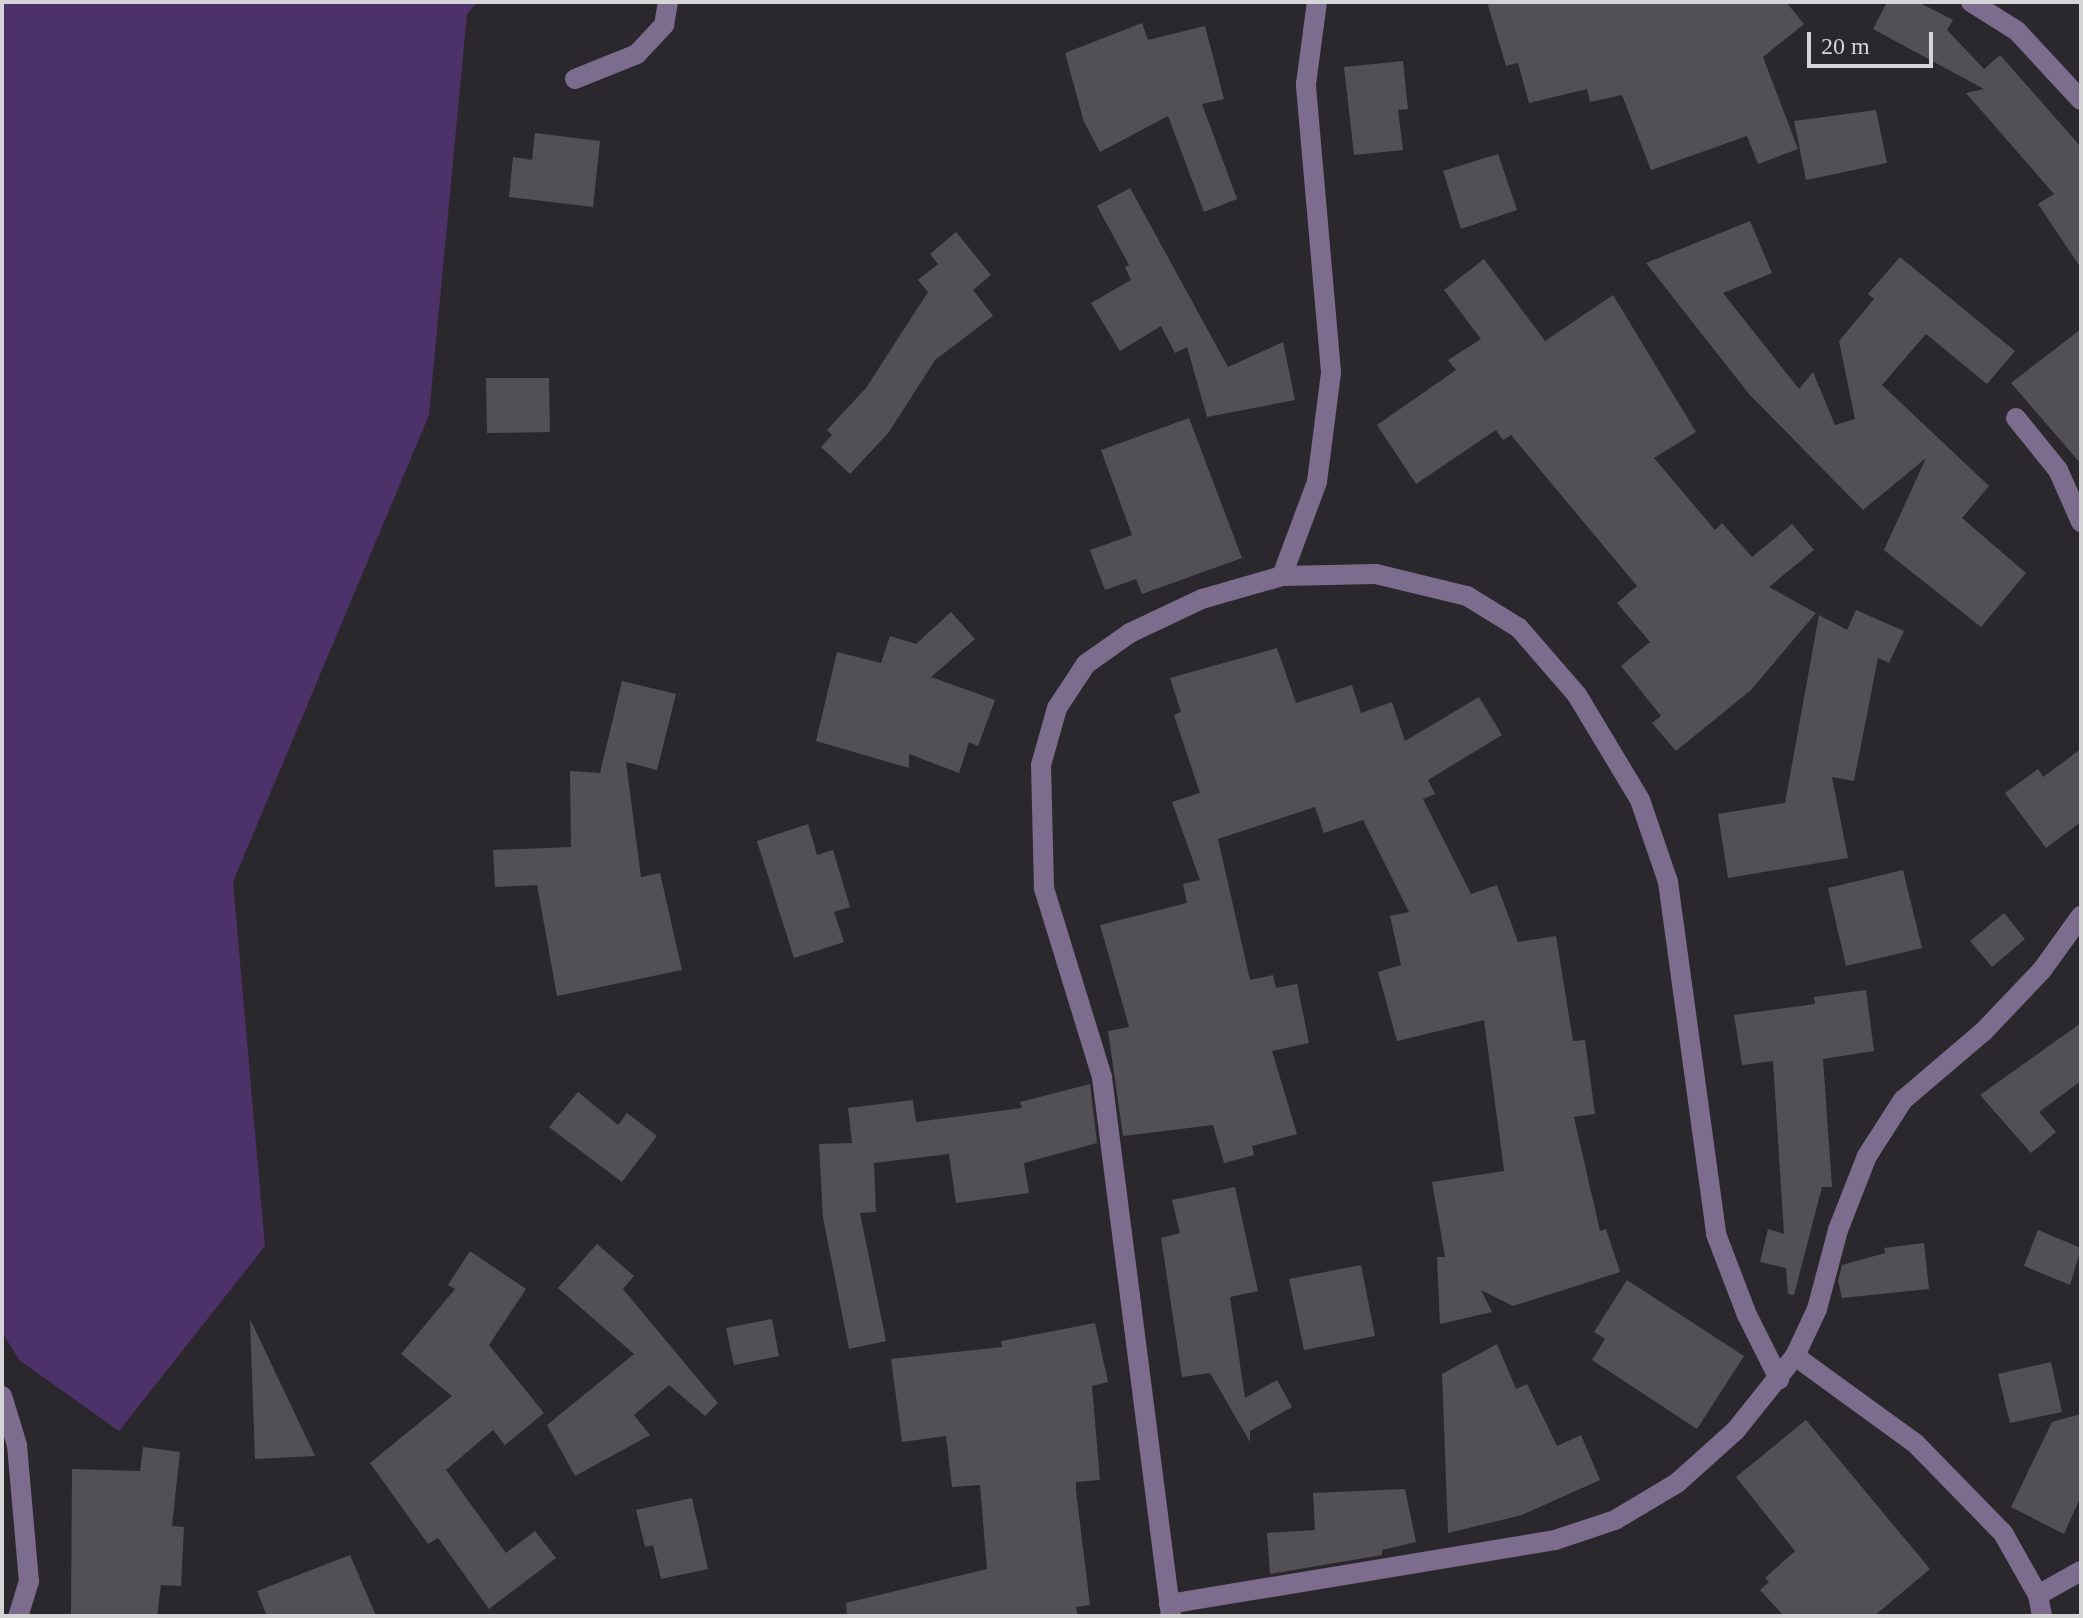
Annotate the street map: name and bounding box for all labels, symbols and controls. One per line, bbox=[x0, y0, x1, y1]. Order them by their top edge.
scale bar bbox=[1811, 16, 1937, 66]
text: 20 m bbox=[1821, 33, 1870, 59]

